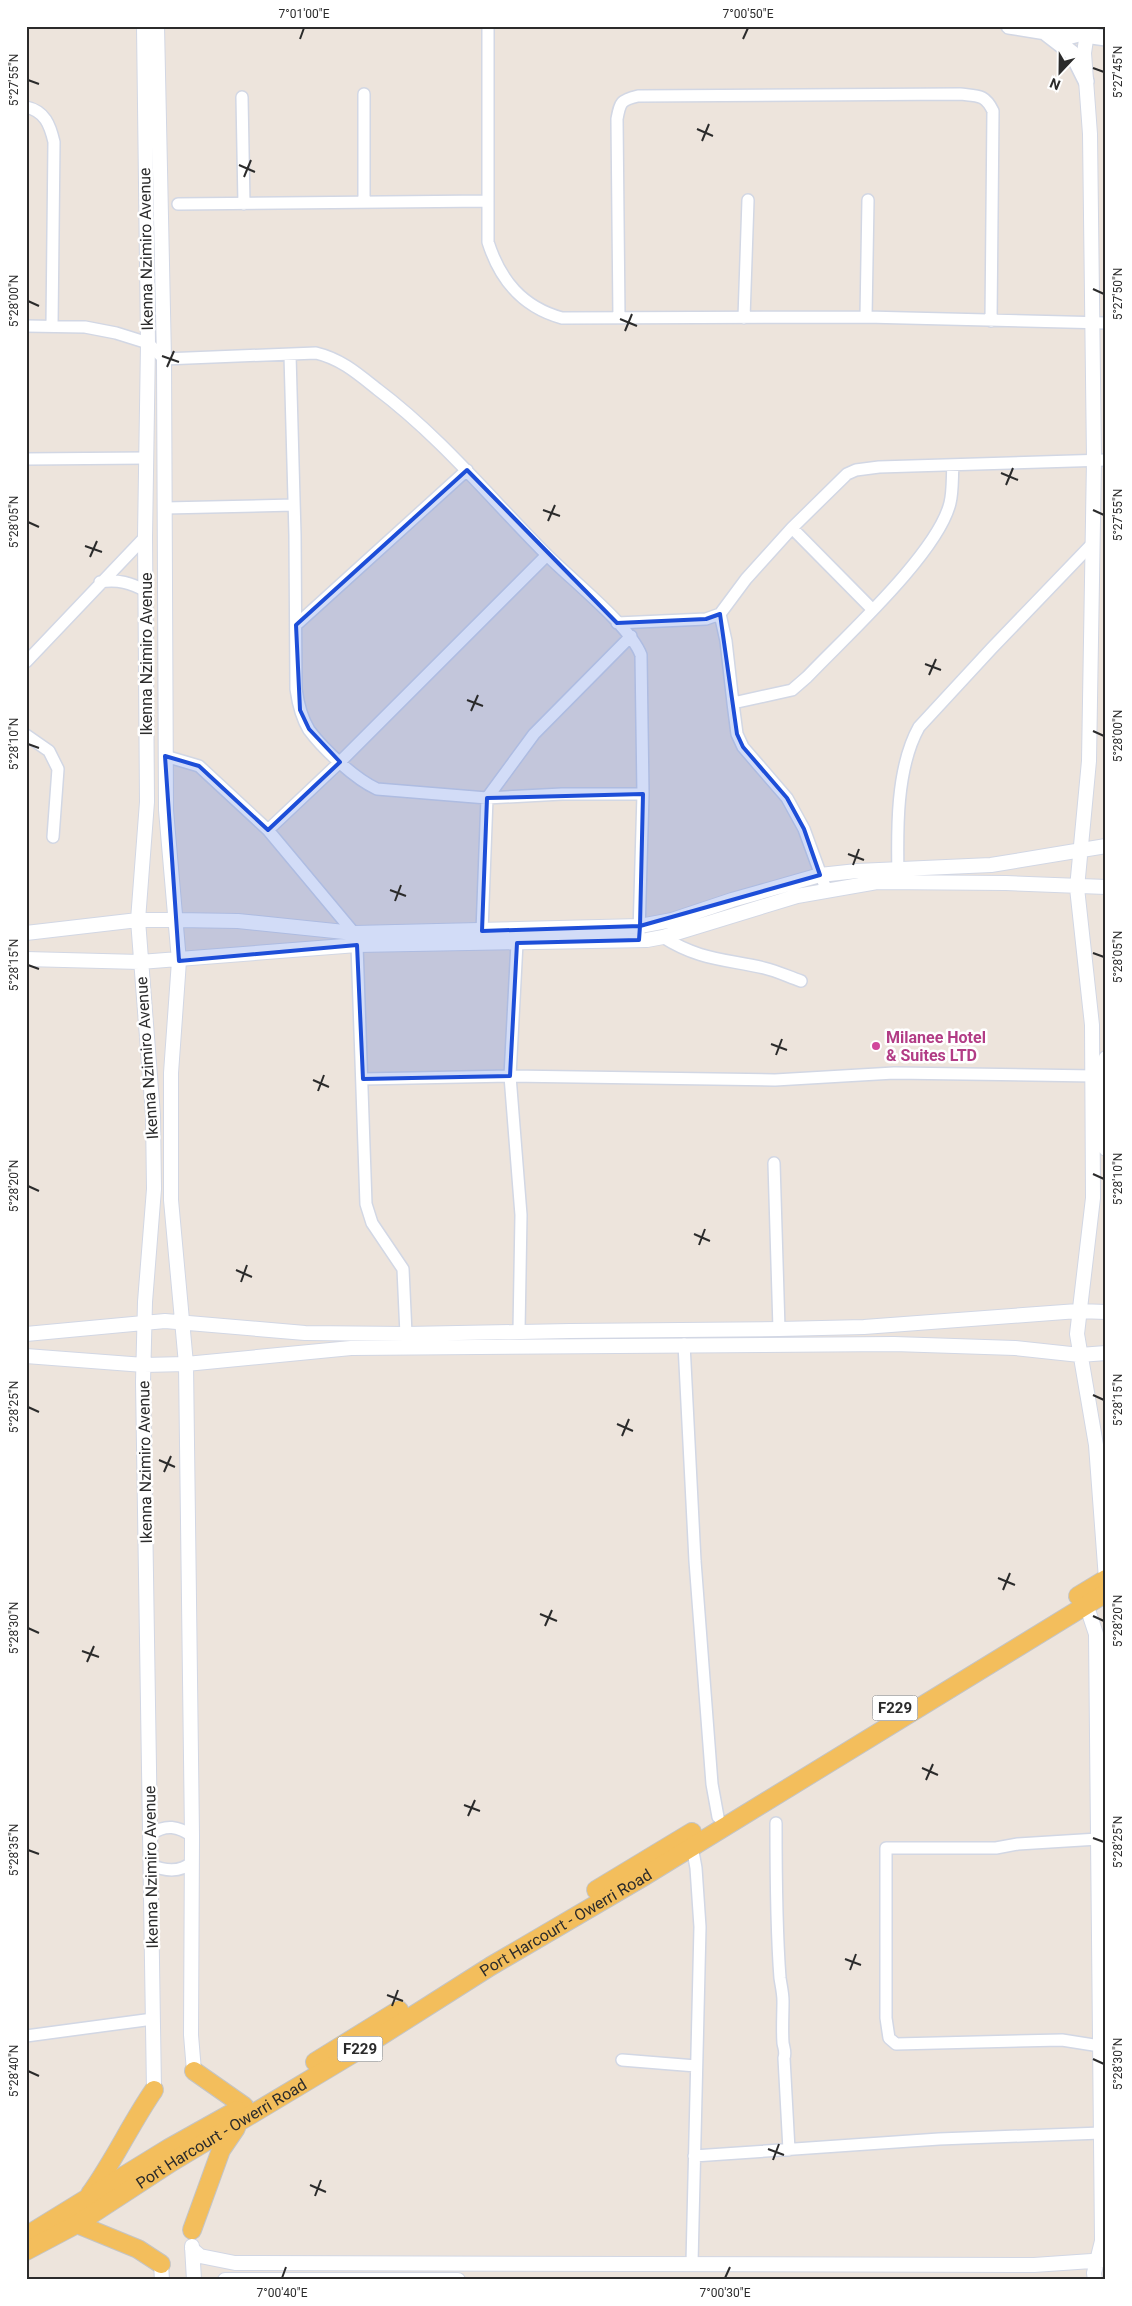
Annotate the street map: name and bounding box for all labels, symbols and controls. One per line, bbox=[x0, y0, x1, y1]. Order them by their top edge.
text: 7°01'00"E bbox=[279, 7, 330, 21]
text: 7°00'50"E bbox=[723, 7, 774, 21]
text: 5°27'45"N bbox=[1111, 46, 1125, 98]
north arrow bbox=[1034, 48, 1084, 98]
text: 5°27'55"N bbox=[7, 54, 21, 106]
text: N bbox=[1048, 75, 1063, 93]
street label: Ikenna Nzimiro Avenue bbox=[135, 167, 157, 331]
text: 5°27'50"N bbox=[1111, 268, 1125, 320]
text: 5°28'00"N bbox=[7, 275, 21, 327]
text: 5°27'55"N bbox=[1111, 489, 1125, 541]
text: 5°28'05"N bbox=[7, 496, 21, 548]
street label: Ikenna Nzimiro Avenue bbox=[137, 573, 156, 735]
text: 5°28'00"N bbox=[1111, 710, 1125, 762]
text: 5°28'10"N bbox=[7, 718, 21, 770]
text: 5°28'05"N bbox=[1111, 931, 1125, 983]
text: 5°28'15"N bbox=[7, 939, 21, 991]
street label: Ikenna Nzimiro Avenue bbox=[132, 976, 162, 1140]
place label: Milanee Hotel & Suites LTD bbox=[886, 1028, 986, 1065]
marker: Milanee Hotel & Suites LTD bbox=[870, 1040, 882, 1052]
text: 5°28'10"N bbox=[1111, 1153, 1125, 1205]
text: 5°28'20"N bbox=[7, 1160, 21, 1212]
text: 5°28'15"N bbox=[1111, 1374, 1125, 1426]
street label: Ikenna Nzimiro Avenue bbox=[134, 1380, 156, 1544]
text: 5°28'25"N bbox=[7, 1381, 21, 1433]
text: 5°28'20"N bbox=[1111, 1595, 1125, 1647]
text: 5°28'30"N bbox=[7, 1602, 21, 1654]
road number: F229 bbox=[872, 1696, 918, 1720]
street label: Ikenna Nzimiro Avenue bbox=[140, 1785, 162, 1949]
text: 5°28'25"N bbox=[1111, 1816, 1125, 1868]
text: 5°28'35"N bbox=[7, 1824, 21, 1876]
street label: Port Harcourt - Owerri Road bbox=[476, 1865, 655, 1980]
road number: F229 bbox=[338, 2036, 382, 2062]
text: 5°28'30"N bbox=[1111, 2038, 1125, 2090]
text: 5°28'40"N bbox=[7, 2045, 21, 2097]
street label: Port Harcourt - Owerri Road bbox=[132, 2074, 310, 2193]
text: 7°00'40"E bbox=[257, 2286, 308, 2300]
text: 7°00'30"E bbox=[700, 2286, 751, 2300]

